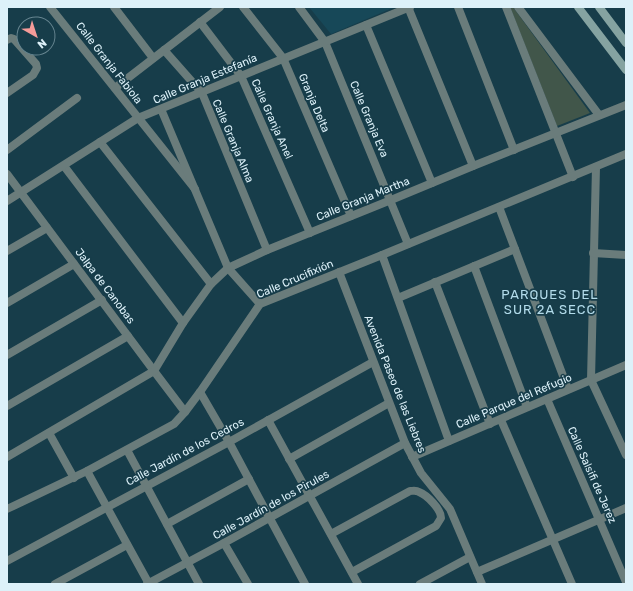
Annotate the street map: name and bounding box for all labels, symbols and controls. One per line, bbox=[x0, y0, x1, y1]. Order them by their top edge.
north arrow bbox=[16, 16, 56, 56]
street label: Calle Granja Fabiola bbox=[73, 20, 145, 106]
text: N bbox=[35, 36, 49, 51]
street label: Calle Granja Estefanía bbox=[151, 51, 259, 107]
street label: Granja Delta bbox=[296, 72, 332, 134]
street label: Calle Granja Anel bbox=[249, 77, 295, 161]
street label: Calle Granja Eva bbox=[347, 79, 391, 159]
street label: Calle Granja Alma bbox=[210, 97, 256, 185]
street label: Calle Granja Martha bbox=[314, 174, 412, 224]
street label: Jalpa de Canobas bbox=[72, 246, 138, 327]
street label: Calle Crucifixión bbox=[255, 257, 335, 301]
district label: PARQUES DEL SUR 2A SECC bbox=[501, 287, 599, 317]
street label: Avenida Paseo de las Liebres bbox=[361, 313, 429, 455]
street label: Calle Parque del Refugio bbox=[454, 371, 574, 431]
street label: Calle Jardín de los Cedros bbox=[124, 415, 247, 489]
street label: Calle Salsifi de Jerez bbox=[565, 425, 619, 526]
street label: Calle Jardín de los Pirules bbox=[211, 467, 332, 542]

